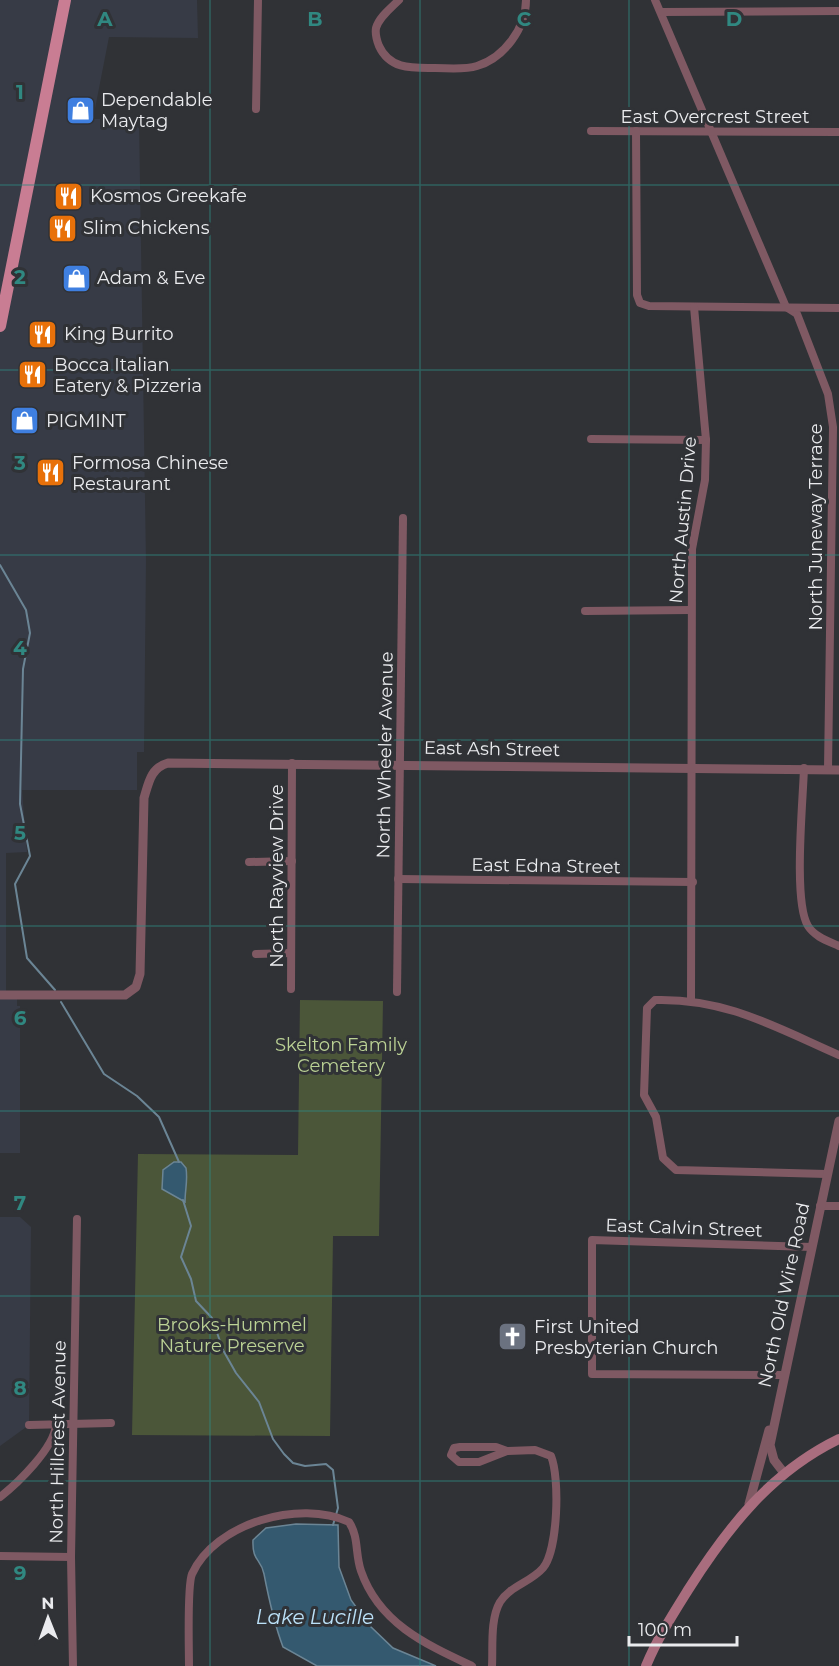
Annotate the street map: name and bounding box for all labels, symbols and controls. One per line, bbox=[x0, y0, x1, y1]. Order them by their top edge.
text: A bbox=[96, 7, 113, 31]
text: B bbox=[307, 7, 323, 31]
text: C bbox=[517, 7, 532, 31]
text: D bbox=[726, 7, 742, 31]
text: 1 bbox=[16, 80, 24, 104]
place label: Dependable Maytag bbox=[101, 89, 213, 132]
shop icon: Dependable Maytag bbox=[64, 94, 96, 126]
street label: East Overcrest Street bbox=[620, 106, 810, 128]
restaurant icon: Kosmos Greekafe bbox=[53, 180, 85, 212]
place label: Kosmos Greekafe bbox=[90, 185, 247, 207]
restaurant icon: Slim Chickens bbox=[46, 212, 78, 244]
place label: Slim Chickens bbox=[83, 217, 210, 239]
shop icon: Adam & Eve bbox=[60, 262, 92, 294]
text: 2 bbox=[14, 265, 26, 289]
place label: Adam & Eve bbox=[97, 267, 206, 289]
restaurant icon: King Burrito bbox=[27, 318, 59, 350]
place label: King Burrito bbox=[64, 323, 174, 345]
place label: Bocca Italian Eatery & Pizzeria bbox=[54, 354, 202, 397]
restaurant icon: Bocca Italian Eatery & Pizzeria bbox=[17, 359, 49, 391]
shop icon: PIGMINT bbox=[9, 405, 41, 437]
place label: PIGMINT bbox=[46, 410, 126, 432]
street label: North Juneway Terrace bbox=[805, 423, 827, 631]
street label: North Austin Drive bbox=[665, 436, 701, 604]
text: 3 bbox=[13, 451, 26, 475]
place label: Formosa Chinese Restaurant bbox=[72, 452, 229, 495]
restaurant icon: Formosa Chinese Restaurant bbox=[35, 457, 67, 489]
text: 4 bbox=[13, 636, 27, 660]
street label: North Wheeler Avenue bbox=[372, 651, 398, 859]
street label: East Ash Street bbox=[424, 737, 560, 761]
street label: North Rayview Drive bbox=[266, 784, 288, 968]
text: 5 bbox=[14, 821, 26, 845]
street label: East Edna Street bbox=[471, 854, 621, 878]
text: 6 bbox=[14, 1006, 27, 1030]
park label: Skelton Family Cemetery bbox=[275, 1034, 407, 1077]
text: 7 bbox=[14, 1191, 26, 1215]
street label: North Old Wire Road bbox=[754, 1200, 814, 1390]
street label: East Calvin Street bbox=[605, 1214, 763, 1242]
park label: Brooks-Hummel Nature Preserve bbox=[157, 1314, 307, 1357]
place label: First United Presbyterian Church bbox=[534, 1316, 718, 1359]
church icon: First United Presbyterian Church bbox=[497, 1321, 529, 1353]
street label: North Hillcrest Avenue bbox=[45, 1340, 71, 1544]
text: 8 bbox=[13, 1376, 27, 1400]
text: 9 bbox=[14, 1561, 26, 1585]
north arrow bbox=[18, 1588, 78, 1648]
text: N bbox=[41, 1594, 54, 1613]
water label: Lake Lucille bbox=[256, 1605, 374, 1629]
scale bar bbox=[629, 1609, 737, 1647]
text: 100 m bbox=[638, 1619, 692, 1641]

